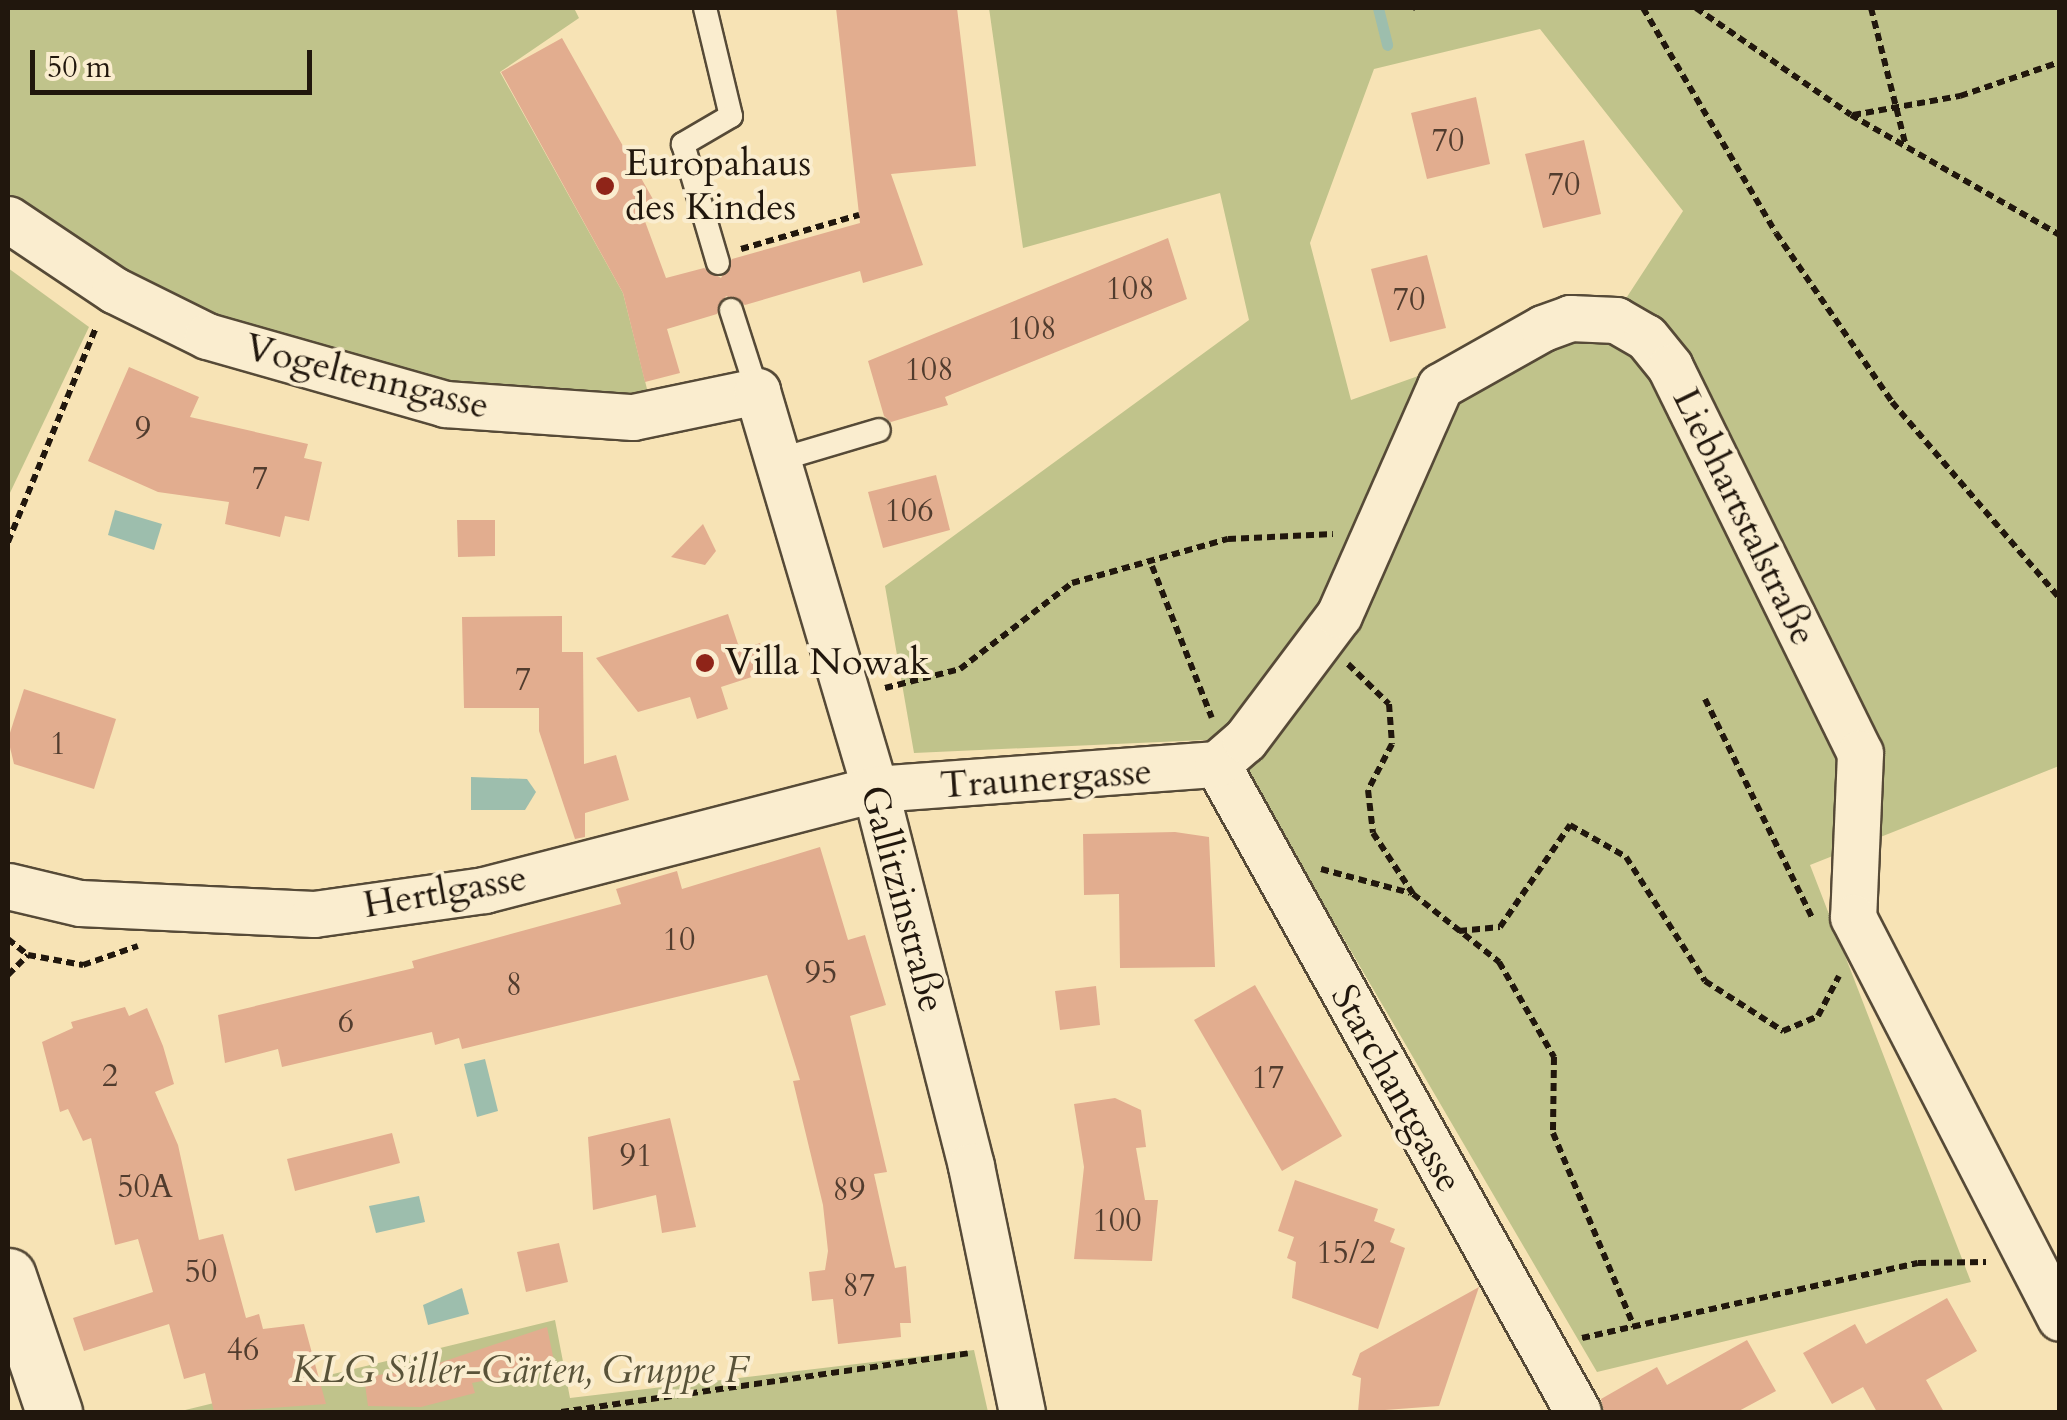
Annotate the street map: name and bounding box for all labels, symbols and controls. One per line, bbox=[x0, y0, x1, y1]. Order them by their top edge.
scale bar bbox=[35, 30, 318, 92]
text: 50 m bbox=[47, 47, 111, 88]
house number: 70 bbox=[1432, 122, 1464, 160]
place label: Europahaus des Kindes bbox=[625, 141, 811, 230]
house number: 70 bbox=[1548, 166, 1580, 204]
marker: Europahaus des Kindes bbox=[594, 175, 616, 197]
house number: 108 bbox=[1105, 270, 1155, 308]
house number: 70 bbox=[1393, 281, 1425, 319]
house number: 108 bbox=[1007, 310, 1057, 348]
street label: Vogeltenngasse bbox=[240, 325, 494, 429]
house number: 108 bbox=[904, 351, 954, 389]
street label: Liebhartstalstraße bbox=[1662, 381, 1826, 653]
house number: 9 bbox=[135, 410, 151, 448]
house number: 7 bbox=[252, 460, 268, 498]
house number: 106 bbox=[884, 492, 934, 530]
place label: Villa Nowak bbox=[725, 640, 930, 686]
marker: Villa Nowak bbox=[694, 652, 716, 674]
house number: 7 bbox=[515, 661, 531, 699]
house number: 1 bbox=[50, 725, 66, 763]
street label: Traunergasse bbox=[939, 749, 1153, 809]
street label: Gallitzinstraße bbox=[850, 781, 954, 1017]
street label: Hertlgasse bbox=[360, 855, 530, 929]
house number: 10 bbox=[663, 921, 695, 959]
house number: 95 bbox=[805, 954, 837, 992]
house number: 8 bbox=[506, 966, 522, 1004]
street label: Starchantgasse bbox=[1320, 977, 1472, 1201]
house number: 6 bbox=[338, 1003, 354, 1041]
house number: 2 bbox=[102, 1057, 118, 1095]
house number: 17 bbox=[1252, 1059, 1284, 1097]
house number: 91 bbox=[620, 1137, 652, 1175]
house number: 50A bbox=[117, 1168, 173, 1206]
house number: 89 bbox=[833, 1171, 865, 1209]
house number: 100 bbox=[1092, 1202, 1142, 1240]
house number: 15/2 bbox=[1316, 1234, 1376, 1272]
house number: 50 bbox=[185, 1253, 217, 1291]
house number: 87 bbox=[843, 1267, 875, 1305]
house number: 46 bbox=[227, 1331, 259, 1369]
park label: KLG Siller-Gärten, Gruppe F bbox=[292, 1348, 750, 1394]

